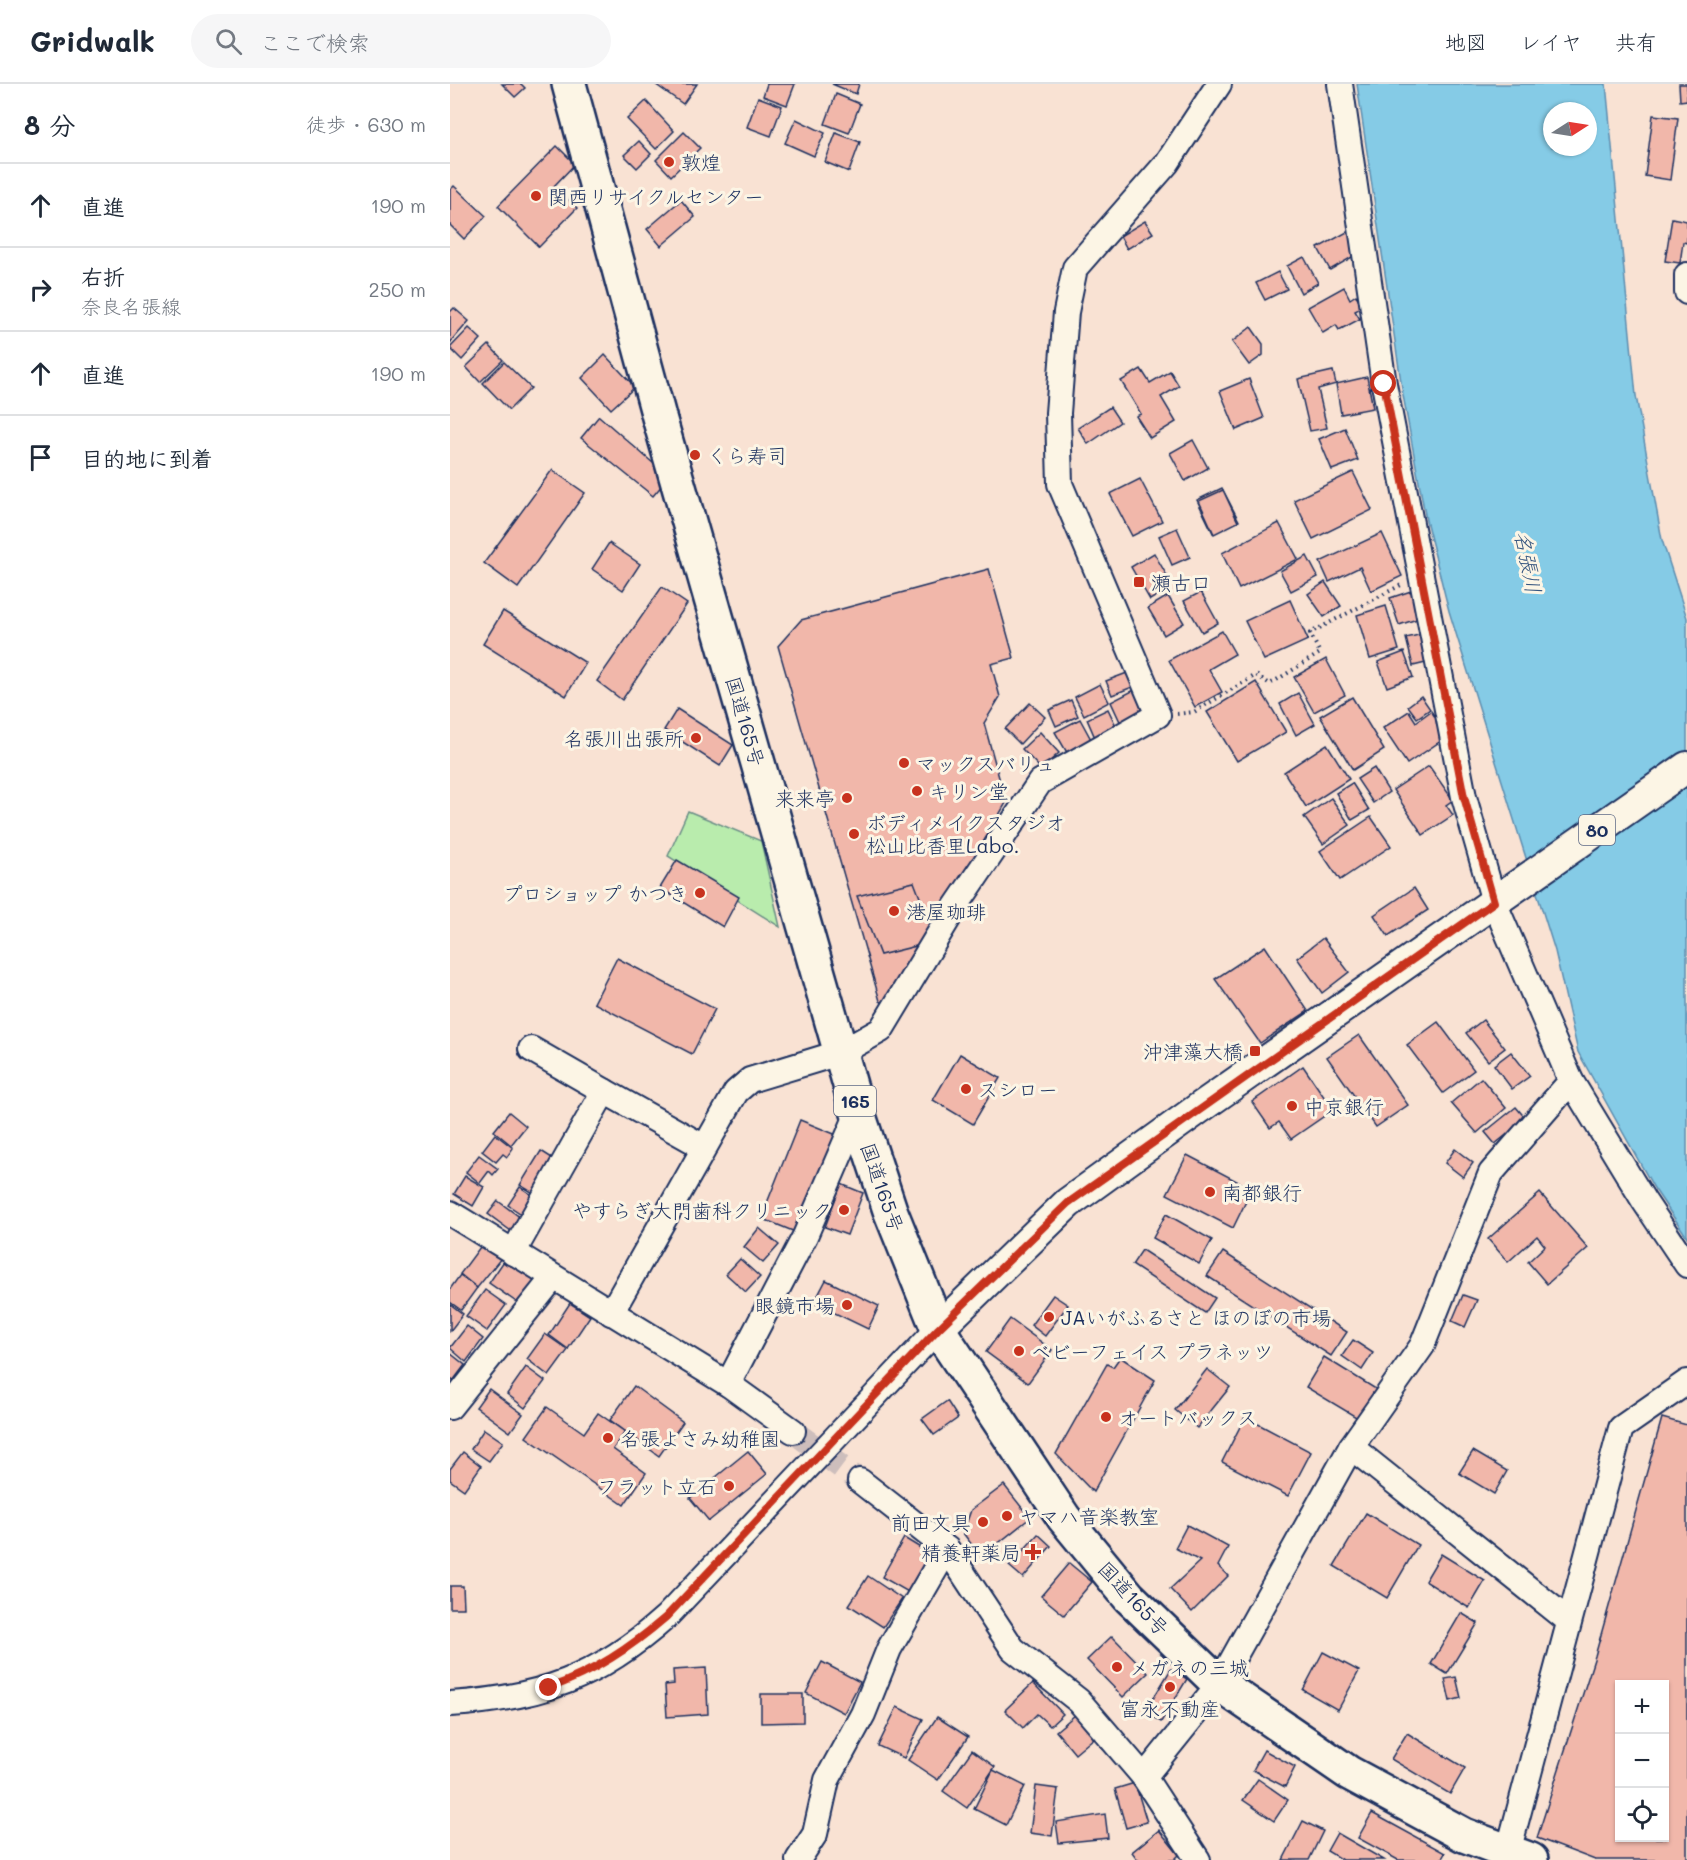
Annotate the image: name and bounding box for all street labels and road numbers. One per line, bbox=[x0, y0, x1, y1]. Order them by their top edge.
street label: 国道165号 bbox=[721, 673, 771, 769]
road number: 80 bbox=[1579, 815, 1615, 845]
road number: 165 bbox=[834, 1086, 876, 1116]
street label: 国道165号 bbox=[856, 1139, 910, 1235]
street label: 国道165号 bbox=[1093, 1555, 1175, 1641]

